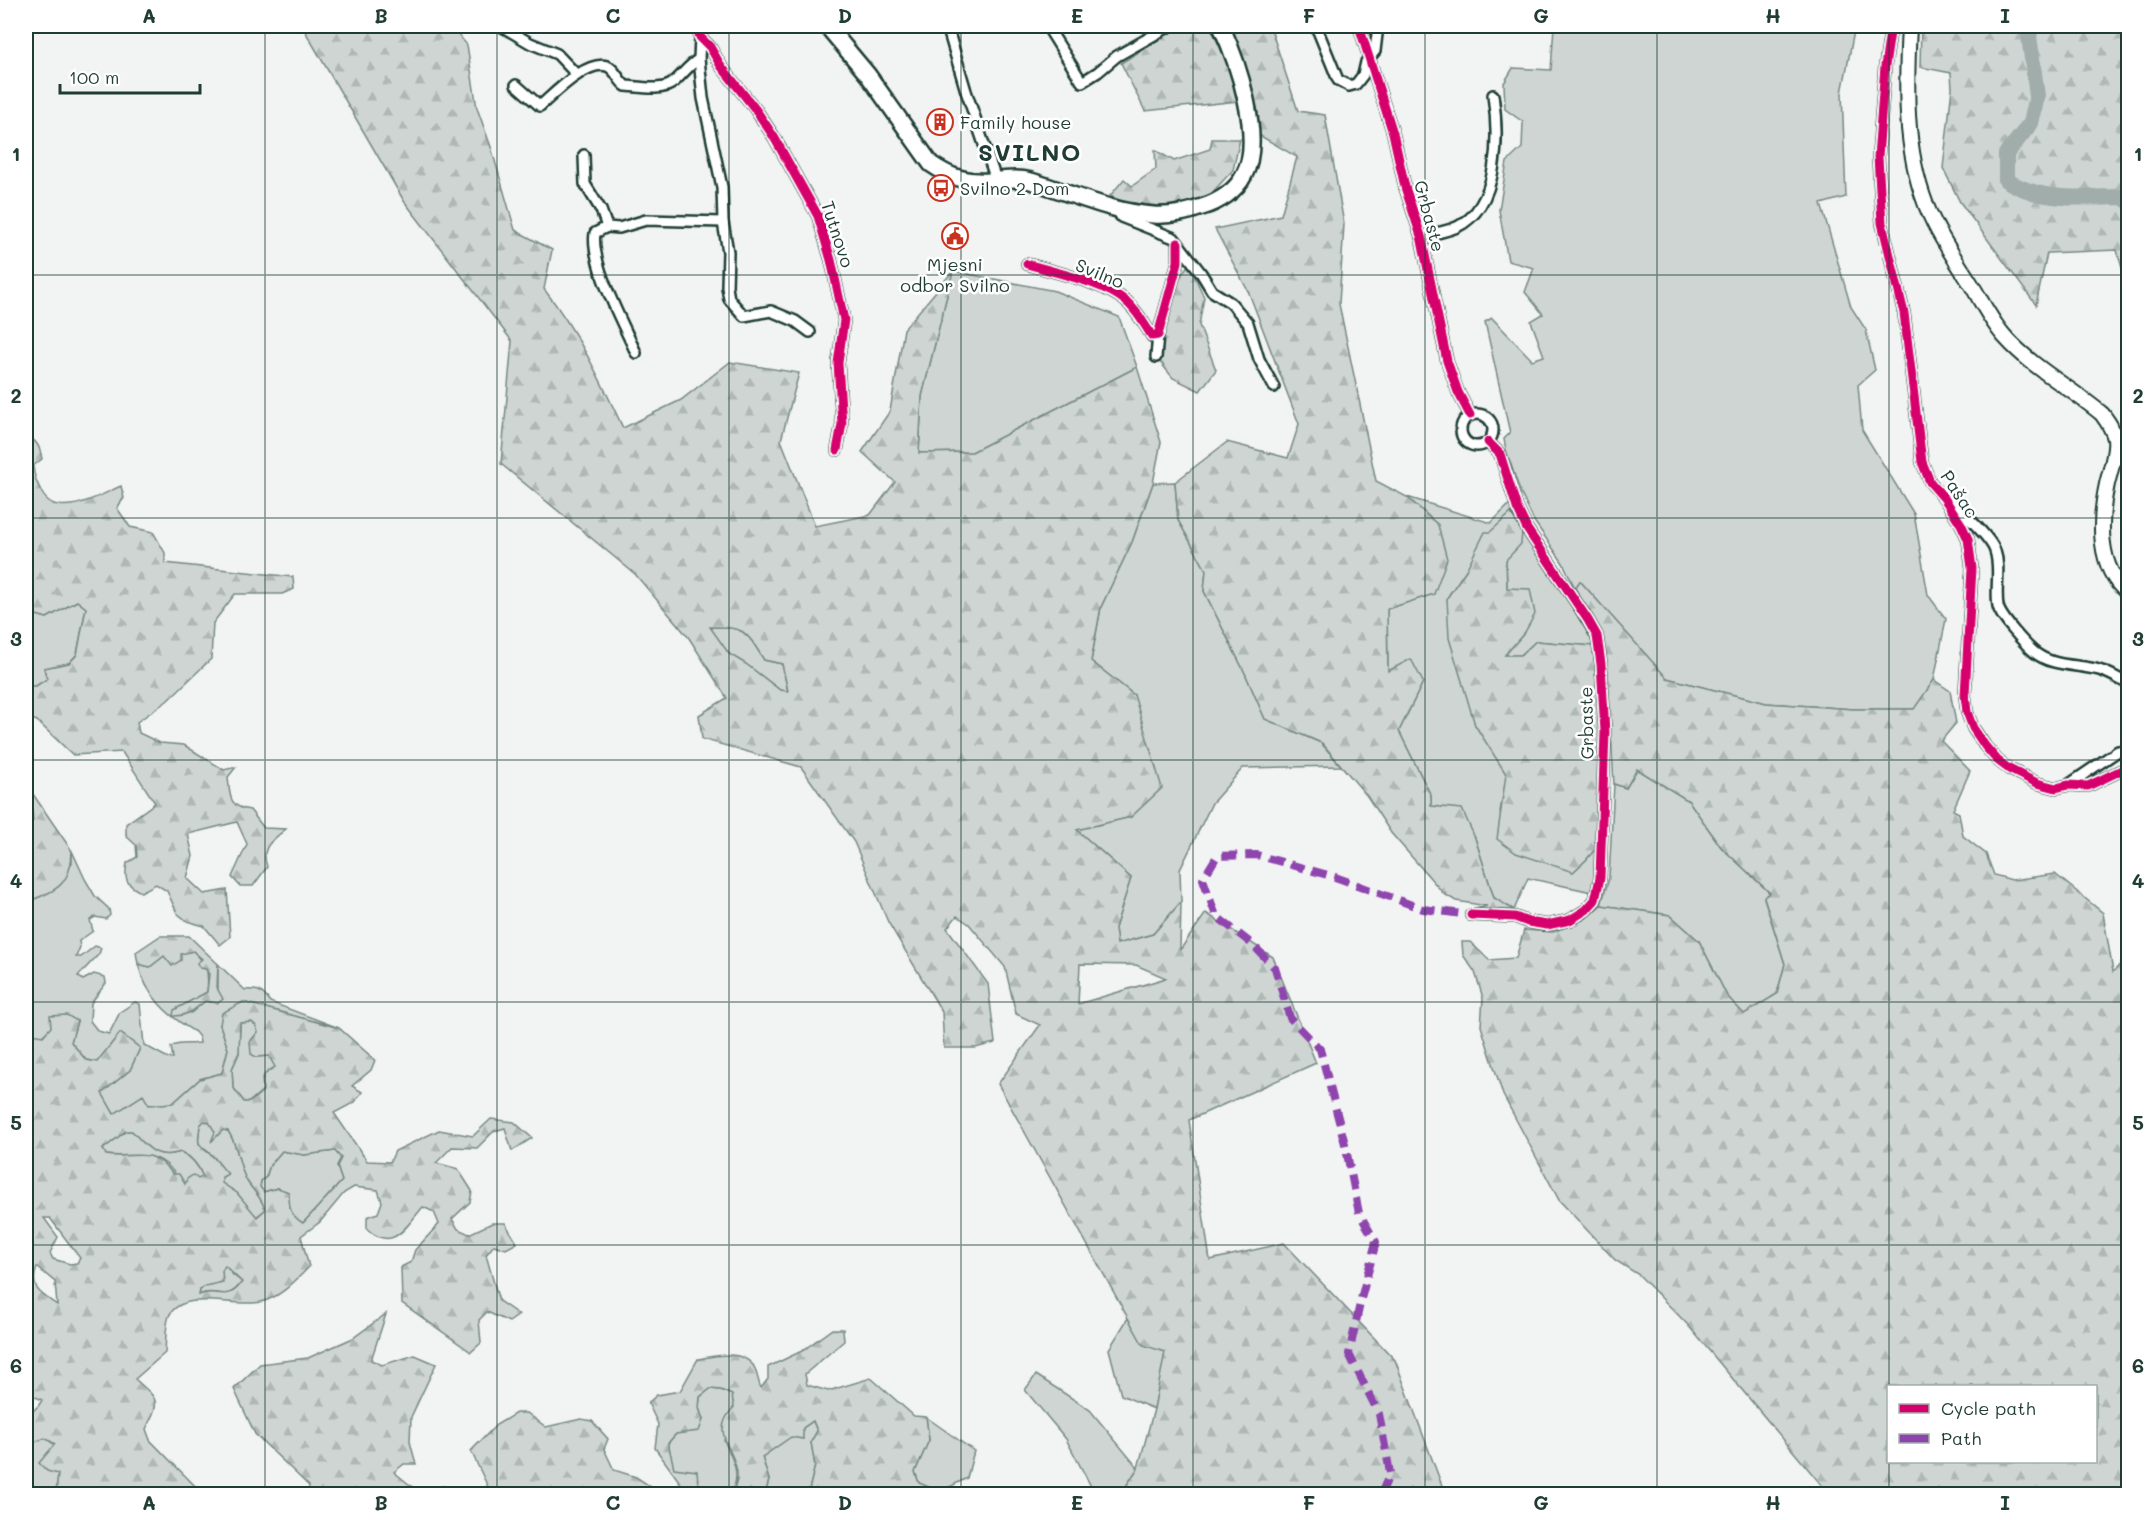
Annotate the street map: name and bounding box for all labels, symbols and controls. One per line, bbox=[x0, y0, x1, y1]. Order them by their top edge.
text: A bbox=[142, 2, 156, 28]
text: B bbox=[374, 2, 388, 28]
text: C bbox=[606, 2, 621, 28]
text: D bbox=[838, 2, 852, 28]
text: E bbox=[1071, 2, 1083, 28]
text: F bbox=[1303, 2, 1316, 28]
text: G bbox=[1533, 2, 1549, 28]
text: H bbox=[1765, 2, 1781, 28]
text: I bbox=[2000, 2, 2010, 28]
scale bar bbox=[60, 57, 200, 95]
text: 100 m bbox=[69, 65, 119, 89]
building icon: Family house bbox=[925, 107, 955, 137]
place label: Family house bbox=[960, 110, 1071, 134]
district label: SVILNO bbox=[978, 136, 1082, 167]
text: 1 bbox=[12, 140, 20, 166]
text: 1 bbox=[2134, 140, 2142, 166]
bus stop icon: Svilno 2 Dom bbox=[926, 173, 956, 203]
place label: Svilno 2 Dom bbox=[960, 176, 1069, 200]
street label: Grbaste bbox=[1409, 178, 1451, 254]
street label: Tutnovo bbox=[816, 198, 860, 271]
public building icon: Mjesni odbor Svilno bbox=[940, 221, 970, 251]
place label: Mjesni odbor Svilno bbox=[900, 252, 1010, 297]
street label: Svilno bbox=[1072, 252, 1128, 294]
text: 2 bbox=[10, 382, 22, 408]
text: 2 bbox=[2132, 382, 2144, 408]
street label: Pašac bbox=[1936, 465, 1984, 523]
text: 3 bbox=[10, 625, 22, 651]
text: 3 bbox=[2132, 625, 2144, 651]
street label: Grbaste bbox=[1573, 686, 1599, 760]
text: 4 bbox=[10, 867, 23, 893]
text: 4 bbox=[2132, 867, 2145, 893]
text: 5 bbox=[10, 1109, 22, 1135]
text: 5 bbox=[2132, 1109, 2144, 1135]
text: 6 bbox=[10, 1352, 22, 1378]
text: 6 bbox=[2132, 1352, 2144, 1378]
legend bbox=[1887, 1385, 2097, 1463]
text: Cycle path bbox=[1941, 1396, 2036, 1420]
text: Path bbox=[1941, 1426, 1981, 1450]
text: A bbox=[142, 1489, 156, 1515]
text: B bbox=[374, 1489, 388, 1515]
text: C bbox=[606, 1489, 621, 1515]
text: D bbox=[838, 1489, 852, 1515]
text: E bbox=[1071, 1489, 1083, 1515]
text: F bbox=[1303, 1489, 1316, 1515]
text: G bbox=[1533, 1489, 1549, 1515]
text: H bbox=[1765, 1489, 1781, 1515]
text: I bbox=[2000, 1489, 2010, 1515]

